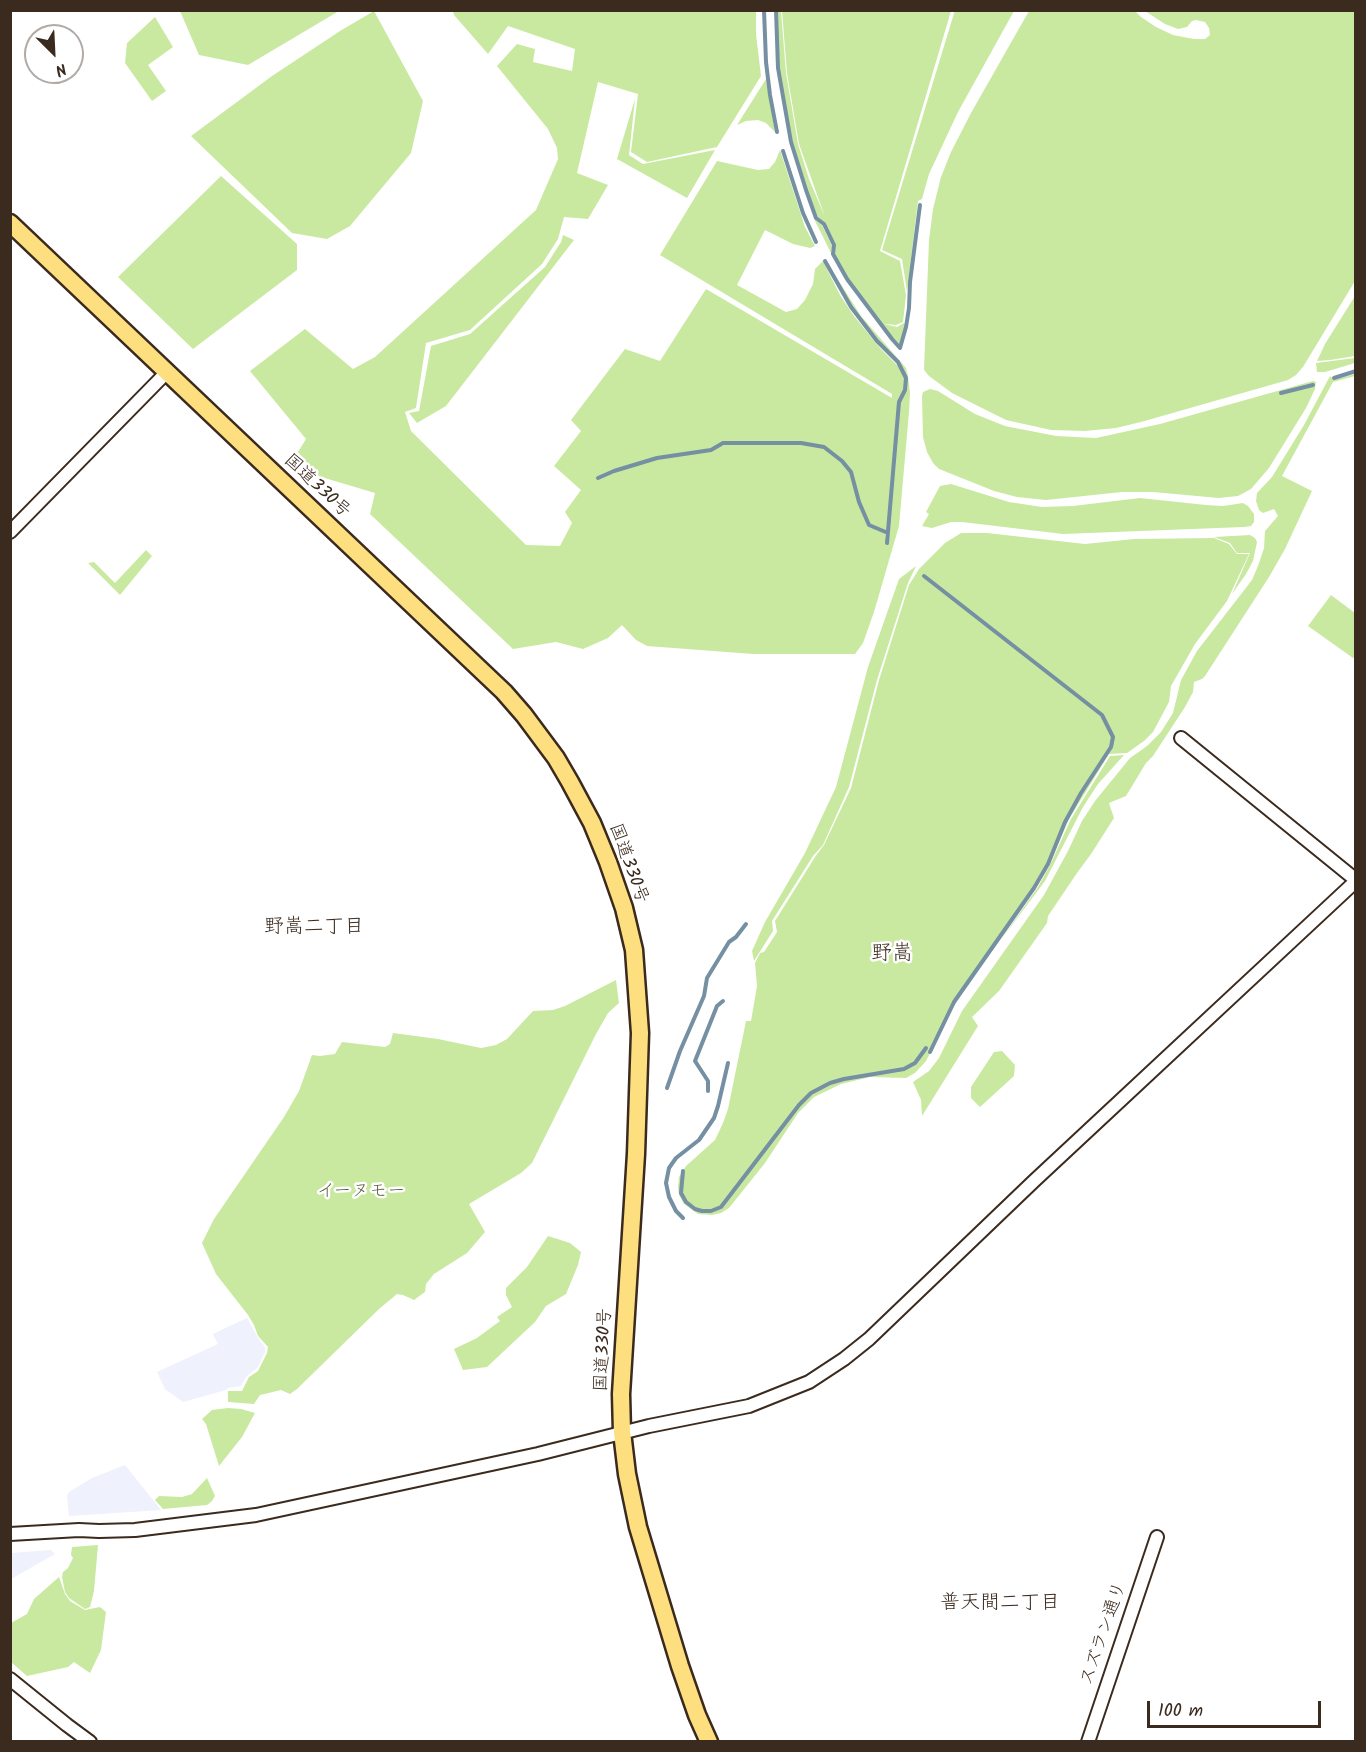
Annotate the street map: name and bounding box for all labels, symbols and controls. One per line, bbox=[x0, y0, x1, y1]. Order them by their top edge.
north arrow bbox=[24, 24, 84, 84]
text: N bbox=[51, 56, 70, 83]
street label: 国道330号 bbox=[278, 451, 354, 523]
street label: 国道330号 bbox=[603, 821, 651, 907]
district label: 野嵩二丁目 bbox=[264, 917, 364, 941]
district label: 野嵩 bbox=[871, 942, 913, 968]
park label: イーヌモー bbox=[317, 1182, 405, 1204]
street label: 国道330号 bbox=[592, 1308, 618, 1392]
street label: スズラン通り bbox=[1077, 1579, 1133, 1689]
district label: 普天間二丁目 bbox=[940, 1593, 1060, 1617]
scale bar bbox=[1150, 1689, 1324, 1727]
text: 100 m bbox=[1158, 1697, 1203, 1726]

